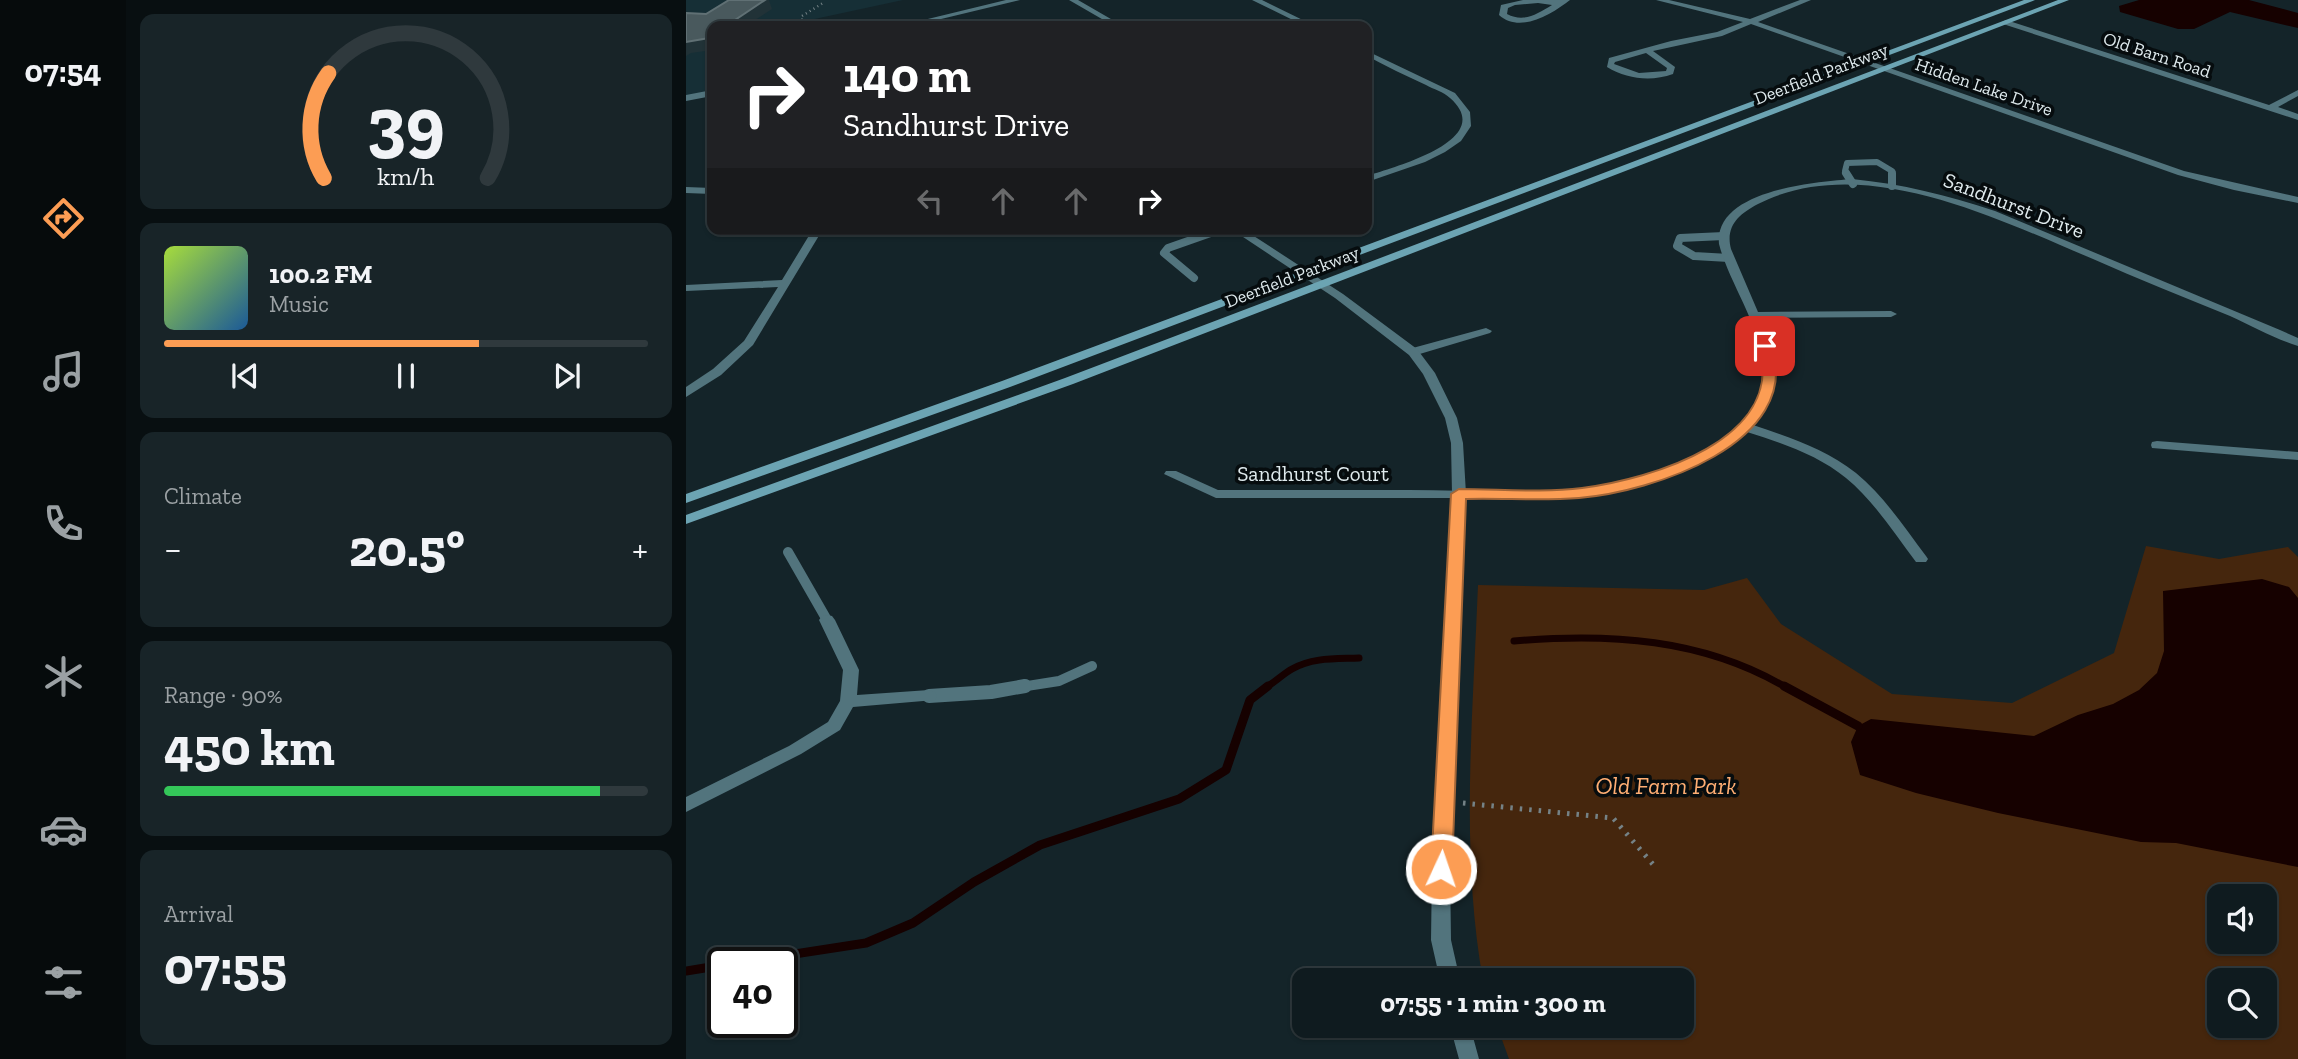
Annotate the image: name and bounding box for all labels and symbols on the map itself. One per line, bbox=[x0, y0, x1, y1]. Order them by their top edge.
street label: Old Barn Road bbox=[2100, 27, 2214, 83]
street label: Deerfield Parkway bbox=[1751, 38, 1892, 110]
street label: Hidden Lake Drive bbox=[1912, 53, 2056, 121]
street label: Sandhurst Drive bbox=[1940, 167, 2088, 243]
street label: Deerfield Parkway bbox=[1222, 241, 1363, 313]
pin bbox=[1735, 316, 1795, 376]
street label: Sandhurst Court bbox=[1237, 461, 1389, 486]
park label: Old Farm Park bbox=[1595, 771, 1737, 800]
position arrow bbox=[1404, 832, 1478, 906]
speed limit sign: 40 bbox=[707, 947, 798, 1038]

